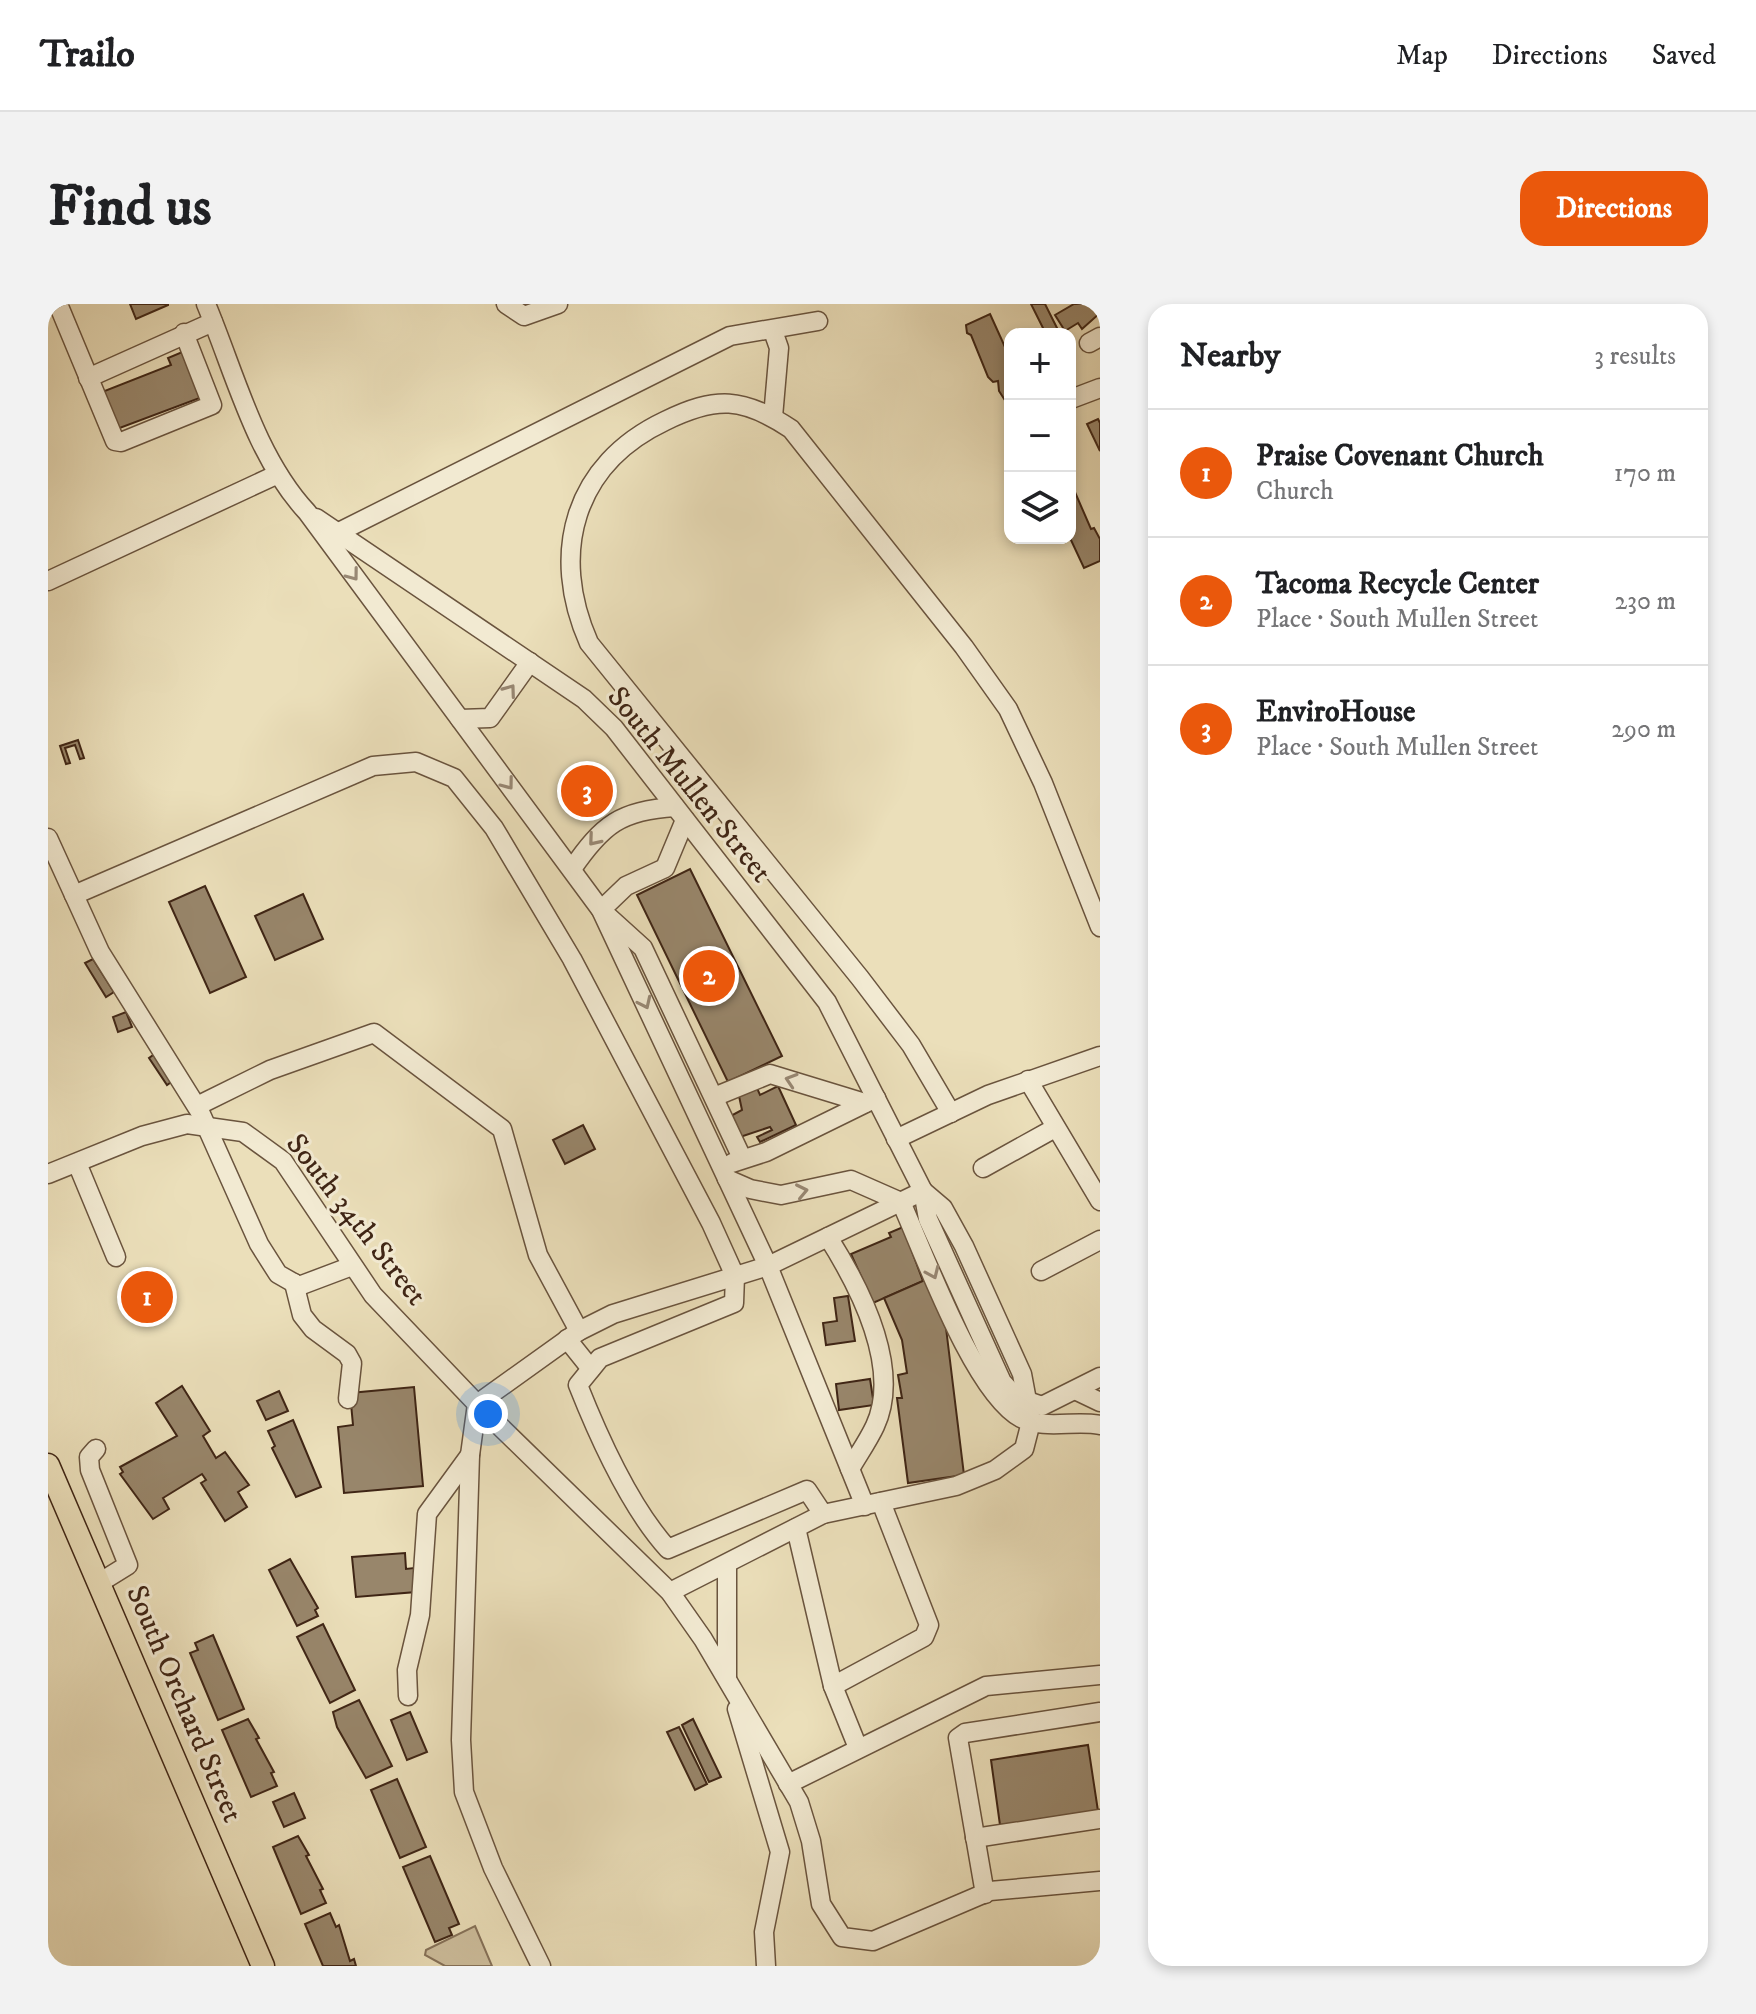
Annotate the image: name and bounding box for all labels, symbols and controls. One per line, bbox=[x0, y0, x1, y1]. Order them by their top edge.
text: Trailo bbox=[40, 31, 135, 79]
text: Map bbox=[1396, 38, 1448, 73]
text: Directions bbox=[1492, 38, 1608, 73]
text: Saved bbox=[1652, 38, 1716, 73]
button: Directions bbox=[1520, 171, 1708, 246]
text: Find us bbox=[48, 173, 212, 243]
map controls bbox=[1004, 328, 1076, 544]
button: + bbox=[1004, 328, 1076, 400]
text: Nearby bbox=[1180, 335, 1281, 377]
text: 3 results bbox=[1594, 340, 1676, 373]
button: − bbox=[1004, 400, 1076, 472]
text: Praise Covenant Church bbox=[1256, 438, 1544, 475]
text: 1 bbox=[1201, 457, 1211, 490]
text: 170 m bbox=[1614, 457, 1676, 490]
button: layers bbox=[1004, 472, 1076, 544]
text: Church bbox=[1256, 475, 1334, 508]
one-way arrow bbox=[343, 566, 357, 581]
text: Tacoma Recycle Center bbox=[1256, 566, 1539, 603]
text: 2 bbox=[1200, 585, 1212, 618]
text: 230 m bbox=[1614, 585, 1676, 618]
text: Place · South Mullen Street bbox=[1256, 603, 1538, 636]
street label: South Mullen Street bbox=[599, 680, 779, 890]
one-way arrow bbox=[500, 684, 515, 699]
text: EnviroHouse bbox=[1256, 694, 1415, 731]
text: 3 bbox=[1201, 713, 1211, 746]
text: 290 m bbox=[1611, 713, 1676, 746]
text: Place · South Mullen Street bbox=[1256, 731, 1538, 764]
pin: 3 bbox=[561, 761, 613, 821]
one-way arrow bbox=[498, 775, 512, 790]
one-way arrow bbox=[589, 831, 604, 846]
pin: 2 bbox=[683, 946, 735, 1006]
one-way arrow bbox=[635, 995, 651, 1009]
one-way arrow bbox=[784, 1073, 798, 1089]
street label: South 34th Street bbox=[277, 1127, 435, 1313]
one-way arrow bbox=[795, 1183, 808, 1200]
one-way arrow bbox=[923, 1265, 939, 1279]
pin: 1 bbox=[121, 1267, 173, 1327]
your location bbox=[468, 1394, 508, 1434]
street label: South Orchard Street bbox=[117, 1580, 251, 1828]

